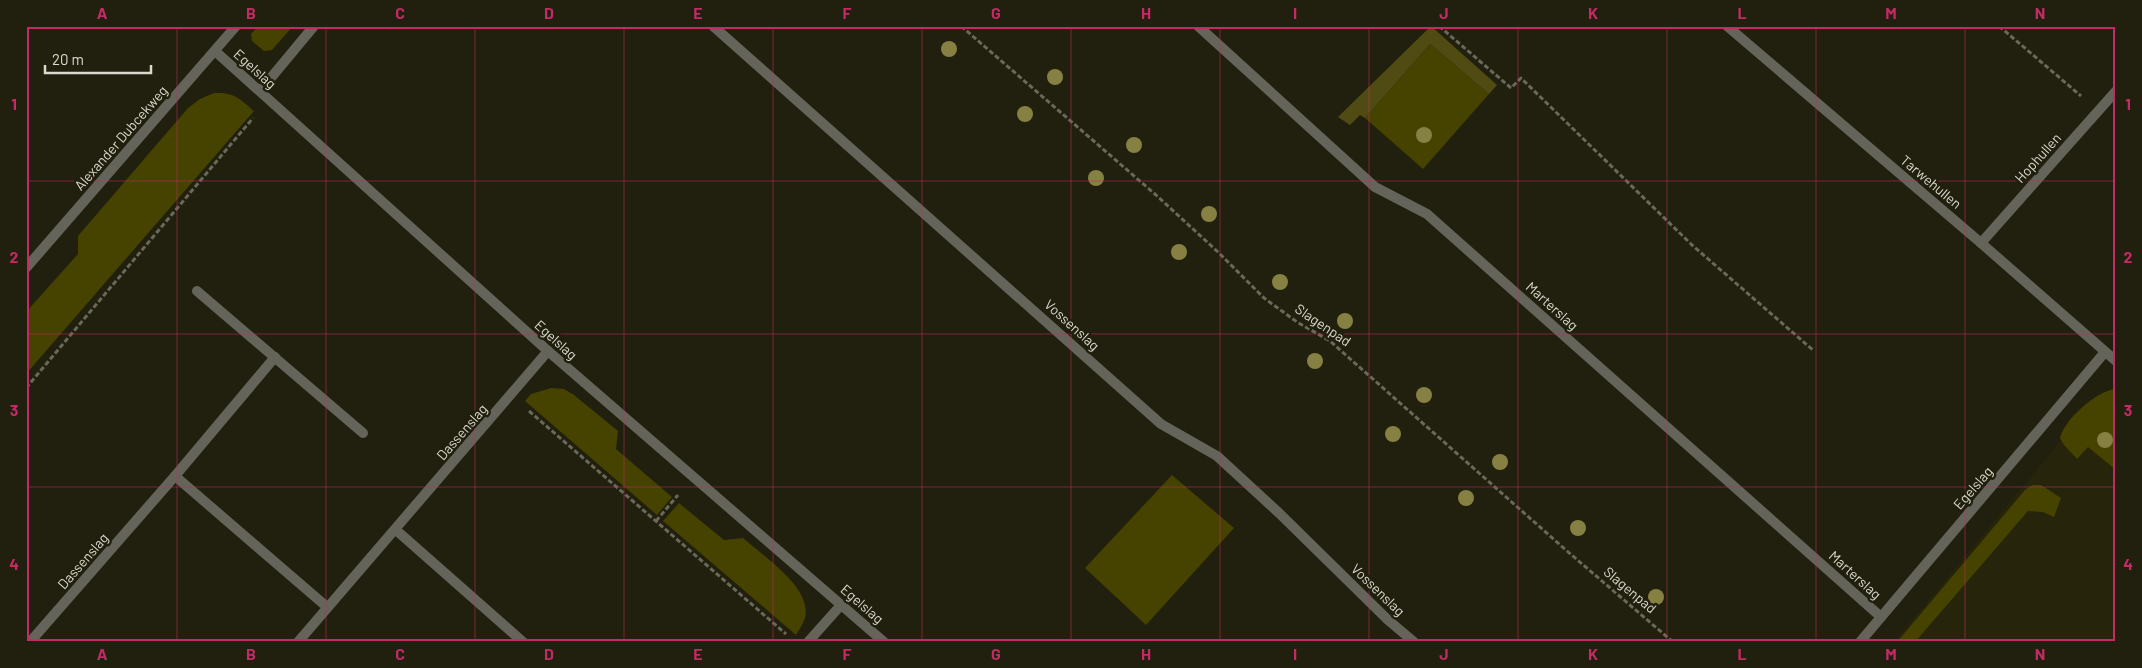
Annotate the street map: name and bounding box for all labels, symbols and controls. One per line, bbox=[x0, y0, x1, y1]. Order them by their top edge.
text: A bbox=[97, 3, 108, 22]
text: B bbox=[246, 3, 256, 22]
text: C bbox=[395, 3, 405, 22]
text: D bbox=[544, 3, 554, 22]
text: E bbox=[693, 3, 703, 22]
text: F bbox=[843, 3, 852, 22]
text: G bbox=[991, 3, 1001, 22]
text: H bbox=[1141, 3, 1151, 22]
text: I bbox=[1293, 3, 1297, 22]
text: J bbox=[1439, 3, 1449, 22]
text: K bbox=[1588, 3, 1598, 22]
text: L bbox=[1737, 3, 1747, 22]
text: M bbox=[1885, 3, 1897, 22]
text: N bbox=[2035, 3, 2045, 22]
scale bar bbox=[45, 42, 151, 74]
street label: Egelslag bbox=[231, 45, 280, 92]
text: 20 m bbox=[52, 50, 84, 68]
street label: Alexander Dubcekweg bbox=[70, 82, 171, 194]
text: 1 bbox=[11, 94, 17, 113]
text: 1 bbox=[2125, 94, 2131, 113]
street label: Hophullen bbox=[2011, 129, 2064, 186]
street label: Tarwehullen bbox=[1897, 151, 1965, 212]
text: 2 bbox=[10, 247, 19, 266]
text: 2 bbox=[2124, 247, 2133, 266]
street label: Marterslag bbox=[1523, 278, 1582, 334]
street label: Vossenslag bbox=[1041, 296, 1103, 354]
street label: Slagenpad bbox=[1292, 300, 1354, 349]
street label: Egelslag bbox=[532, 316, 581, 363]
text: 3 bbox=[10, 400, 18, 419]
street label: Dassenslag bbox=[433, 400, 491, 463]
text: 3 bbox=[2124, 400, 2132, 419]
street label: Egelslag bbox=[1949, 463, 1996, 513]
street label: Dassenslag bbox=[54, 529, 112, 592]
street label: Marterslag bbox=[1826, 547, 1885, 603]
text: 4 bbox=[9, 554, 19, 573]
text: 4 bbox=[2123, 554, 2133, 573]
street label: Vossenslag bbox=[1348, 560, 1409, 619]
street label: Slagenpad bbox=[1601, 563, 1660, 617]
street label: Egelslag bbox=[837, 580, 887, 627]
text: A bbox=[97, 644, 108, 663]
text: B bbox=[246, 644, 256, 663]
text: C bbox=[395, 644, 405, 663]
text: D bbox=[544, 644, 554, 663]
text: E bbox=[693, 644, 703, 663]
text: F bbox=[843, 644, 852, 663]
text: G bbox=[991, 644, 1001, 663]
text: H bbox=[1141, 644, 1151, 663]
text: I bbox=[1293, 644, 1297, 663]
text: J bbox=[1439, 644, 1449, 663]
text: K bbox=[1588, 644, 1598, 663]
text: L bbox=[1737, 644, 1747, 663]
text: M bbox=[1885, 644, 1897, 663]
text: N bbox=[2035, 644, 2045, 663]

